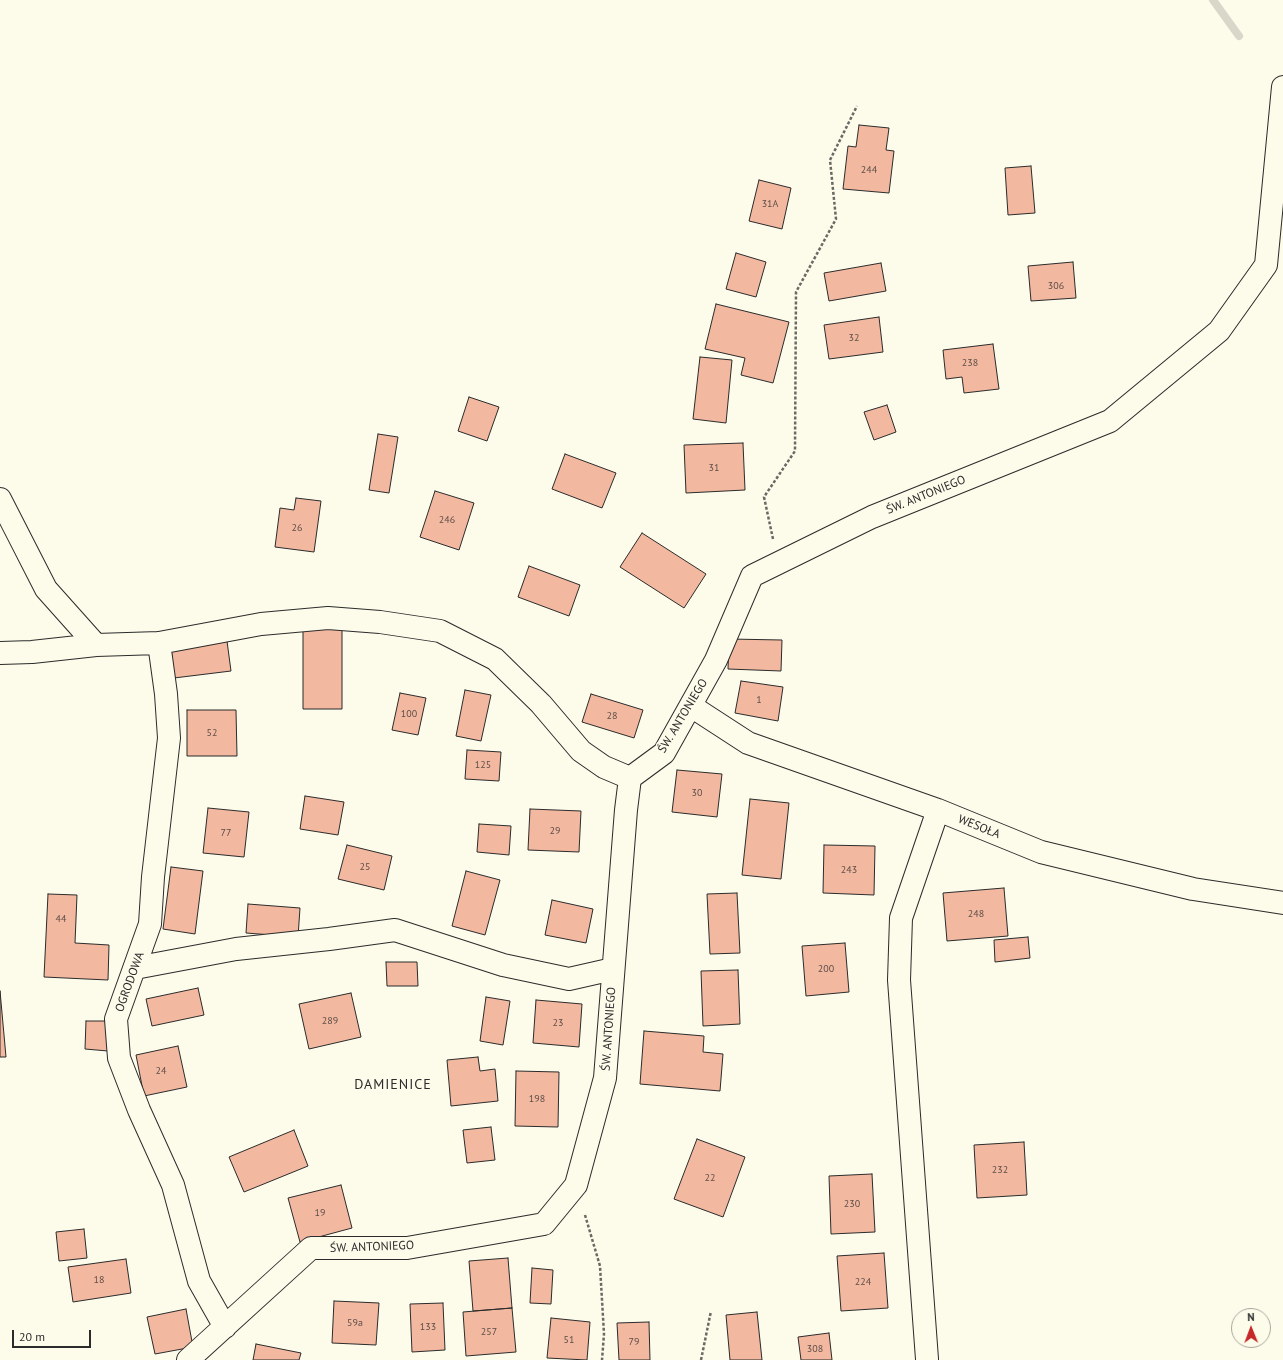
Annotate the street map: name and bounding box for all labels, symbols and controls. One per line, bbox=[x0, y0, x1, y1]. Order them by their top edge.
house number: 244 bbox=[861, 164, 877, 176]
house number: 31A bbox=[762, 198, 778, 210]
house number: 306 bbox=[1048, 280, 1064, 292]
house number: 32 bbox=[849, 332, 859, 344]
house number: 238 bbox=[962, 357, 978, 369]
house number: 31 bbox=[709, 462, 719, 474]
street label: ŚW. ANTONIEGO bbox=[884, 473, 968, 517]
house number: 246 bbox=[439, 514, 455, 526]
house number: 26 bbox=[292, 522, 302, 534]
street label: ŚW. ANTONIEGO bbox=[655, 676, 711, 756]
house number: 1 bbox=[756, 694, 762, 706]
house number: 100 bbox=[401, 708, 417, 720]
house number: 28 bbox=[607, 710, 617, 722]
house number: 52 bbox=[207, 727, 217, 739]
house number: 125 bbox=[475, 759, 491, 771]
house number: 30 bbox=[692, 787, 702, 799]
street label: WESOŁA bbox=[956, 812, 1002, 842]
house number: 29 bbox=[550, 825, 560, 837]
house number: 77 bbox=[221, 827, 231, 839]
house number: 25 bbox=[360, 861, 370, 873]
house number: 243 bbox=[841, 864, 857, 876]
house number: 248 bbox=[968, 908, 984, 920]
house number: 44 bbox=[56, 913, 66, 925]
street label: OGRODOWA bbox=[112, 950, 148, 1014]
house number: 200 bbox=[818, 963, 834, 975]
street label: ŚW. ANTONIEGO bbox=[599, 987, 619, 1071]
house number: 289 bbox=[322, 1015, 338, 1027]
house number: 23 bbox=[553, 1017, 563, 1029]
house number: 24 bbox=[156, 1065, 166, 1077]
district label: DAMIENICE bbox=[354, 1077, 432, 1093]
house number: 198 bbox=[529, 1093, 545, 1105]
house number: 232 bbox=[992, 1164, 1008, 1176]
house number: 22 bbox=[705, 1172, 715, 1184]
house number: 230 bbox=[844, 1198, 860, 1210]
house number: 19 bbox=[315, 1207, 325, 1219]
street label: ŚW. ANTONIEGO bbox=[330, 1238, 414, 1256]
house number: 18 bbox=[94, 1274, 104, 1286]
house number: 224 bbox=[855, 1276, 871, 1288]
north arrow bbox=[1231, 1308, 1271, 1348]
text: N bbox=[1247, 1310, 1255, 1324]
house number: 59a bbox=[347, 1317, 363, 1329]
house number: 133 bbox=[420, 1321, 436, 1333]
scale bar bbox=[14, 1322, 93, 1348]
house number: 257 bbox=[481, 1326, 497, 1338]
text: 20 m bbox=[19, 1329, 45, 1344]
house number: 51 bbox=[564, 1334, 574, 1346]
house number: 79 bbox=[629, 1336, 639, 1348]
house number: 308 bbox=[807, 1343, 823, 1355]

